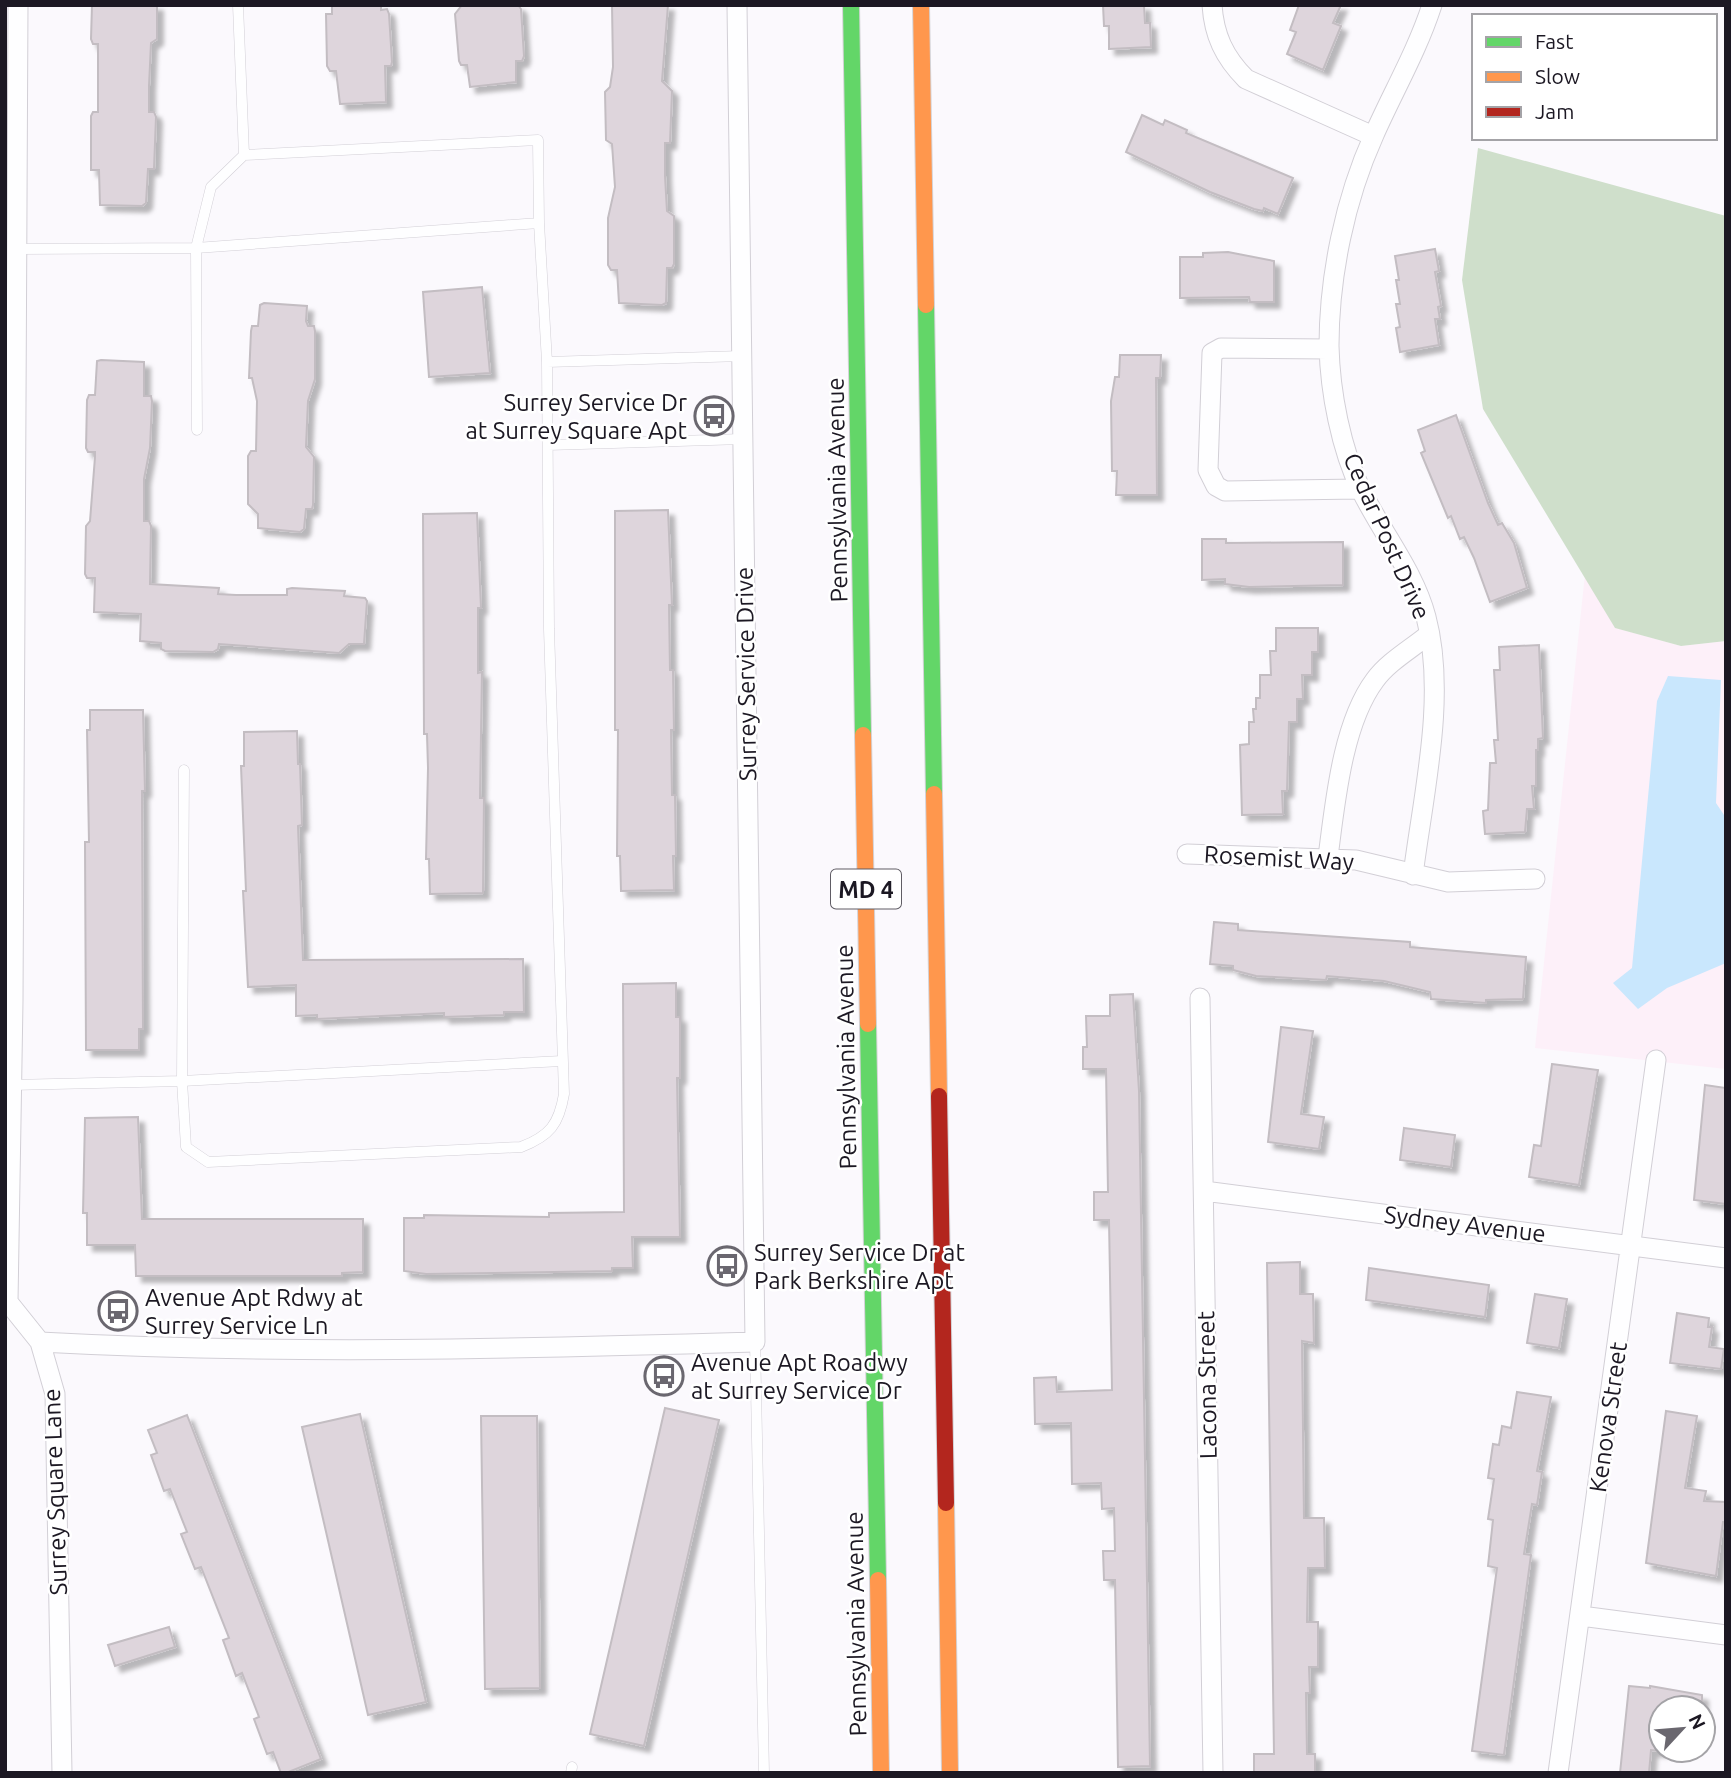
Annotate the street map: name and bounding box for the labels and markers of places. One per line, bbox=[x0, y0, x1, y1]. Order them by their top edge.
place label: Surrey Service Dr at Surrey Square Apt bbox=[465, 389, 688, 444]
bus stop icon: Surrey Service Dr at Surrey Square Apt bbox=[693, 395, 735, 437]
place label: Surrey Service Dr at Park Berkshire Apt bbox=[754, 1239, 965, 1294]
bus stop icon: Surrey Service Dr at Park Berkshire Apt bbox=[706, 1245, 748, 1287]
place label: Avenue Apt Rdwy at Surrey Service Ln bbox=[145, 1284, 363, 1339]
bus stop icon: Avenue Apt Rdwy at Surrey Service Ln bbox=[97, 1290, 139, 1332]
place label: Avenue Apt Roadwy at Surrey Service Dr bbox=[691, 1349, 908, 1404]
bus stop icon: Avenue Apt Roadwy at Surrey Service Dr bbox=[643, 1355, 685, 1397]

